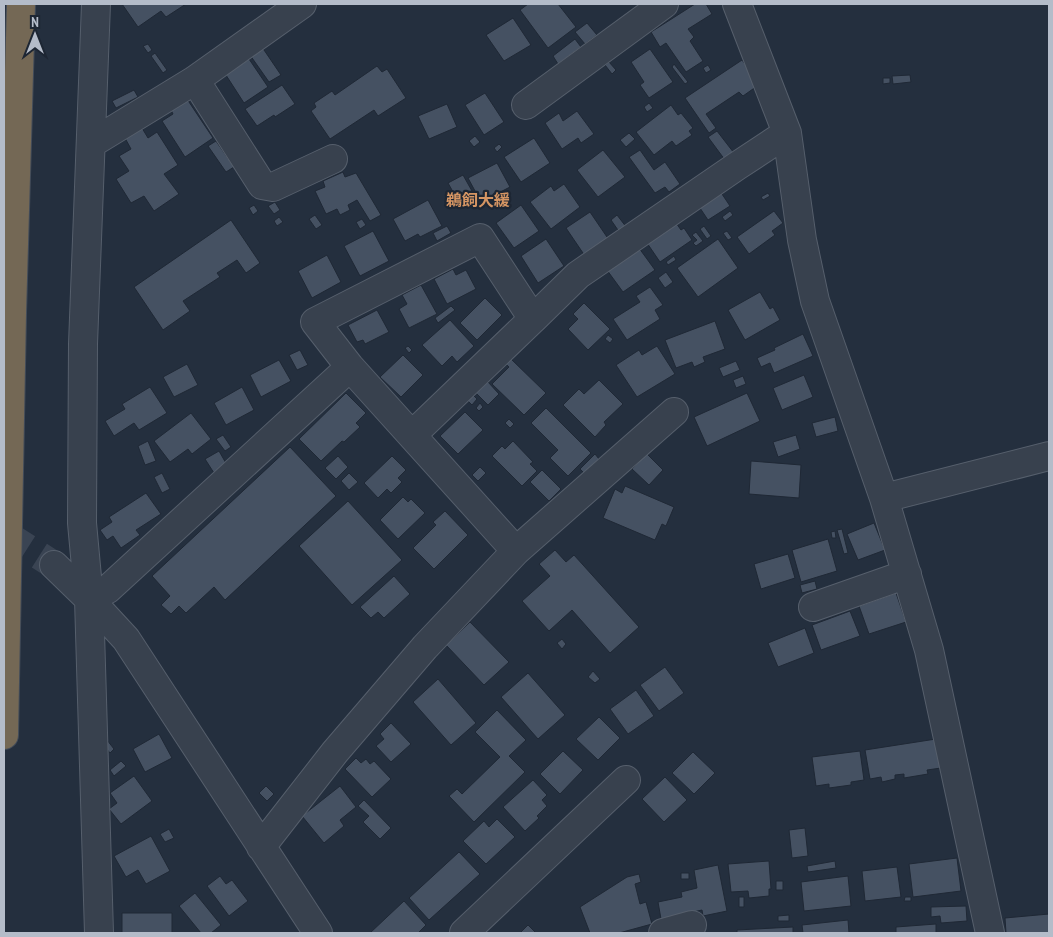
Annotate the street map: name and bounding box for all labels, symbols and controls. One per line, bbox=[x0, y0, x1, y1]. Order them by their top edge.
north arrow bbox=[10, 10, 60, 60]
text: N bbox=[31, 13, 39, 31]
district label: 鵜飼大緩 bbox=[446, 190, 510, 210]

